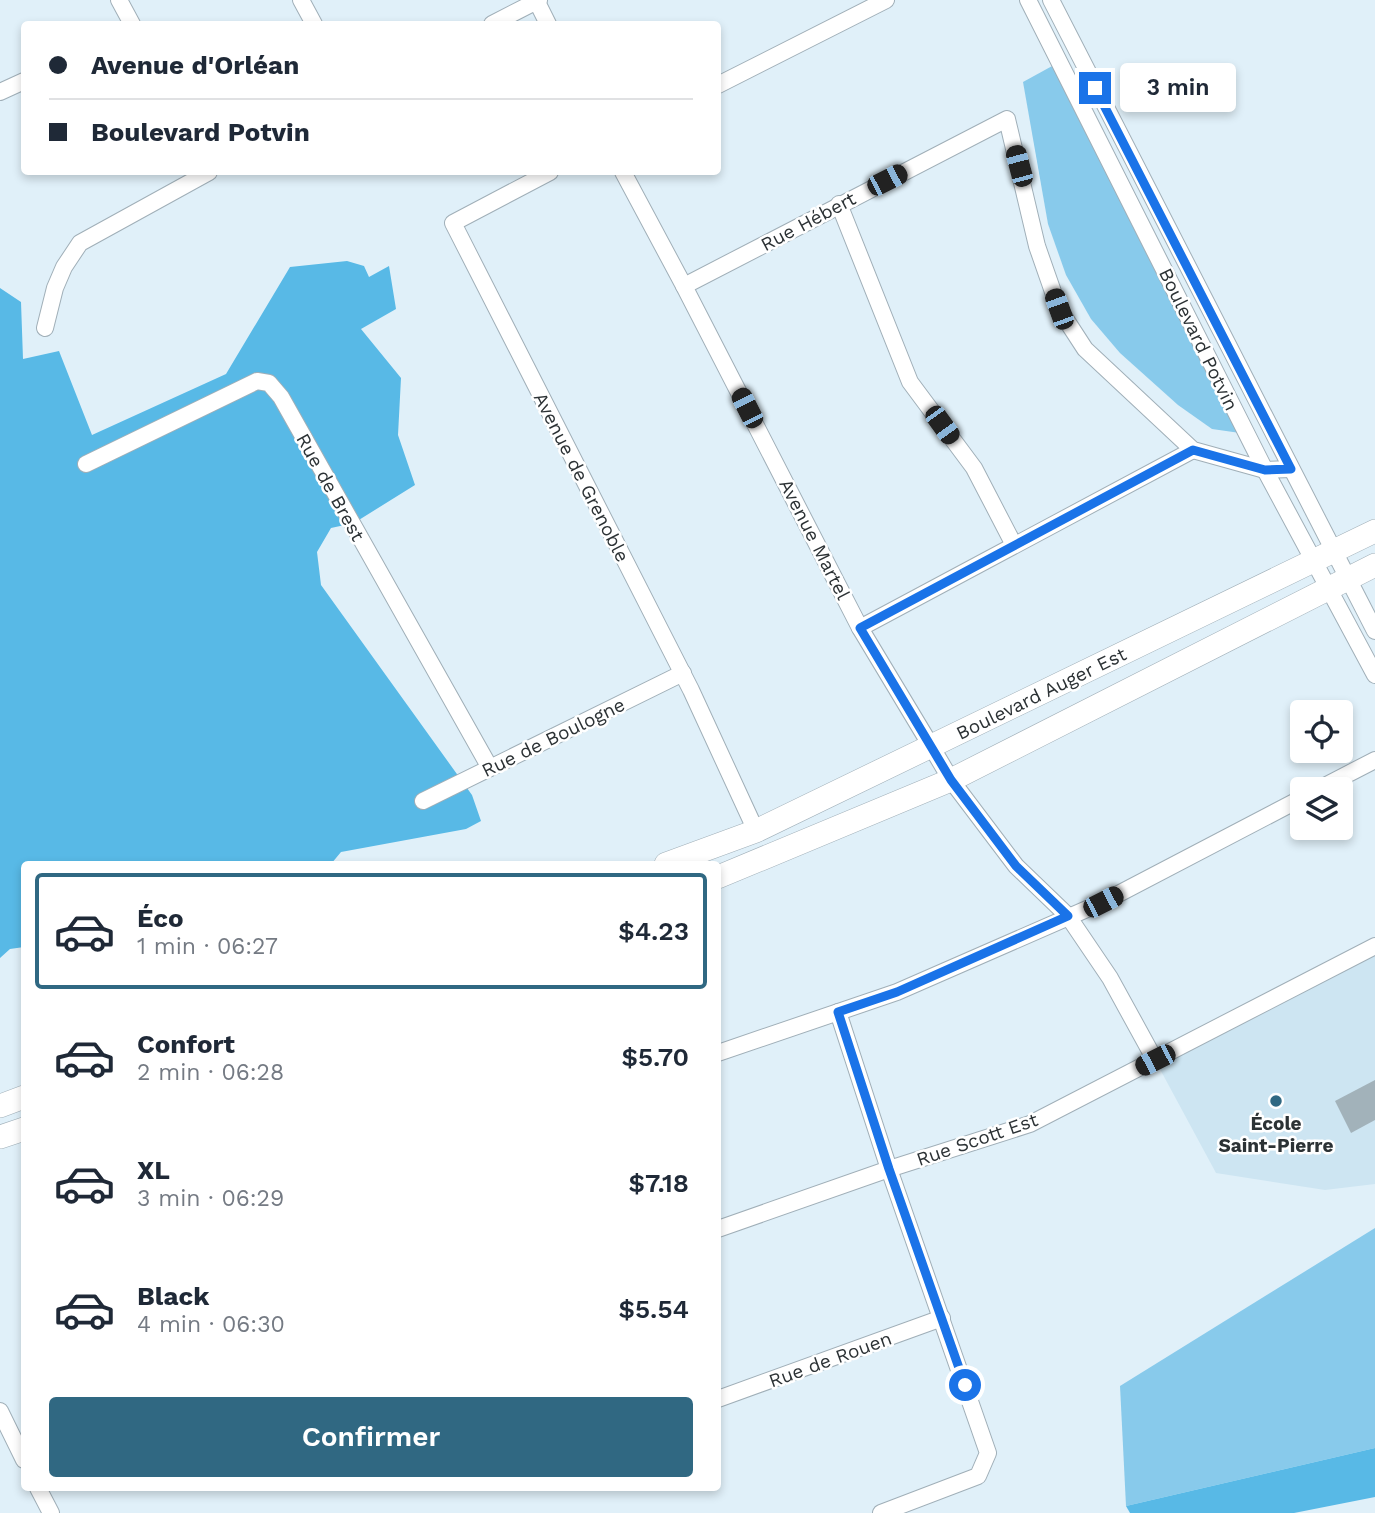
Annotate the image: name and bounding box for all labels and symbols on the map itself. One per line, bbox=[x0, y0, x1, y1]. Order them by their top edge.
callout: 3 min bbox=[1120, 64, 1235, 112]
route end bbox=[1079, 72, 1111, 104]
car bbox=[1004, 143, 1035, 189]
car bbox=[864, 161, 911, 199]
street label: Rue Hébert bbox=[757, 187, 860, 256]
street label: Boulevard Potvin bbox=[1154, 264, 1243, 414]
car bbox=[1042, 286, 1077, 332]
car bbox=[729, 385, 766, 431]
street label: Avenue de Grenoble bbox=[529, 389, 634, 566]
car bbox=[922, 402, 963, 448]
street label: Rue de Brest bbox=[291, 429, 370, 545]
street label: Avenue Martel bbox=[774, 475, 855, 604]
street label: Boulevard Auger Est bbox=[952, 642, 1130, 745]
street label: Rue de Boulogne bbox=[478, 693, 629, 782]
car bbox=[1080, 883, 1127, 921]
car bbox=[1132, 1041, 1179, 1079]
marker: École Saint-Pierre bbox=[1268, 1093, 1284, 1109]
street label: Rue Scott Est bbox=[913, 1108, 1041, 1171]
place label: École Saint-Pierre bbox=[1219, 1112, 1333, 1157]
street label: Rue de Rouen bbox=[766, 1327, 895, 1392]
route start bbox=[949, 1369, 981, 1401]

